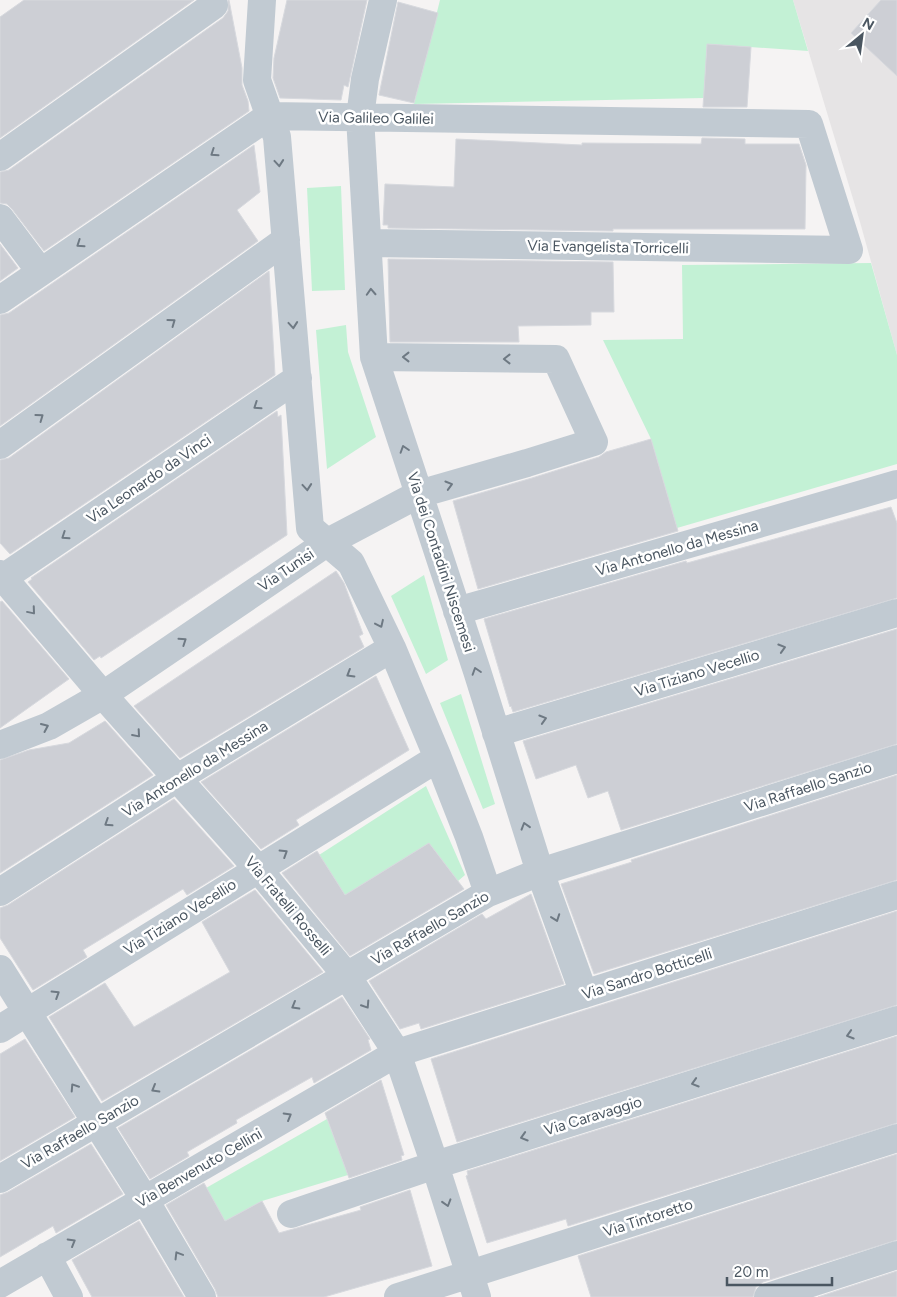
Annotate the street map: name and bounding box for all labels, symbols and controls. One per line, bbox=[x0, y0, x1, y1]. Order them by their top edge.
north arrow bbox=[837, 10, 887, 60]
text: N bbox=[859, 14, 877, 34]
street label: Via Galileo Galilei bbox=[318, 108, 434, 128]
one-way arrow bbox=[210, 147, 220, 156]
one-way arrow bbox=[273, 160, 284, 168]
street label: Via Evangelista Torricelli bbox=[527, 237, 689, 257]
one-way arrow bbox=[76, 238, 85, 247]
one-way arrow bbox=[365, 288, 376, 296]
one-way arrow bbox=[166, 319, 175, 328]
one-way arrow bbox=[288, 321, 299, 329]
one-way arrow bbox=[402, 352, 410, 362]
one-way arrow bbox=[503, 354, 510, 364]
one-way arrow bbox=[254, 400, 263, 409]
one-way arrow bbox=[34, 414, 43, 423]
street label: Via Leonardo da Vinci bbox=[83, 431, 215, 527]
one-way arrow bbox=[400, 446, 410, 454]
street label: Via dei Contadini Niscemesi bbox=[403, 470, 479, 654]
one-way arrow bbox=[444, 480, 453, 491]
one-way arrow bbox=[301, 483, 312, 491]
street label: Via Antonello da Messina bbox=[594, 516, 760, 580]
one-way arrow bbox=[61, 530, 71, 539]
street label: Via Tunisi bbox=[255, 545, 317, 595]
one-way arrow bbox=[26, 605, 35, 614]
one-way arrow bbox=[374, 619, 385, 628]
one-way arrow bbox=[177, 638, 187, 647]
one-way arrow bbox=[778, 643, 786, 653]
street label: Via Tiziano Vecellio bbox=[633, 645, 762, 701]
one-way arrow bbox=[347, 667, 356, 677]
one-way arrow bbox=[472, 667, 482, 675]
one-way arrow bbox=[538, 715, 546, 725]
street label: Via Antonello da Messina bbox=[119, 717, 271, 821]
one-way arrow bbox=[40, 722, 49, 733]
one-way arrow bbox=[131, 729, 140, 738]
street label: Via Raffaello Sanzio bbox=[742, 758, 874, 816]
one-way arrow bbox=[104, 817, 113, 826]
one-way arrow bbox=[521, 822, 531, 830]
one-way arrow bbox=[278, 850, 287, 860]
street label: Via Fratelli Rosselli bbox=[241, 853, 335, 959]
street label: Via Tiziano Vecellio bbox=[120, 875, 240, 959]
street label: Via Raffaello Sanzio bbox=[368, 887, 492, 969]
one-way arrow bbox=[550, 913, 560, 922]
street label: Via Sandro Botticelli bbox=[580, 944, 714, 1004]
one-way arrow bbox=[51, 991, 60, 1000]
one-way arrow bbox=[292, 1000, 301, 1010]
one-way arrow bbox=[360, 1000, 369, 1009]
one-way arrow bbox=[847, 1029, 855, 1039]
one-way arrow bbox=[692, 1078, 700, 1088]
one-way arrow bbox=[152, 1082, 161, 1092]
one-way arrow bbox=[71, 1083, 80, 1093]
street label: Via Raffaello Sanzio bbox=[18, 1091, 142, 1173]
street label: Via Caravaggio bbox=[542, 1092, 644, 1139]
one-way arrow bbox=[283, 1112, 292, 1122]
street label: Via Benvenuto Cellini bbox=[133, 1125, 265, 1211]
one-way arrow bbox=[520, 1132, 528, 1142]
street label: Via Tintoretto bbox=[601, 1195, 695, 1241]
one-way arrow bbox=[441, 1198, 451, 1207]
one-way arrow bbox=[67, 1238, 76, 1248]
one-way arrow bbox=[174, 1252, 184, 1261]
scale bar bbox=[727, 1254, 832, 1286]
text: 20 m bbox=[734, 1263, 768, 1281]

